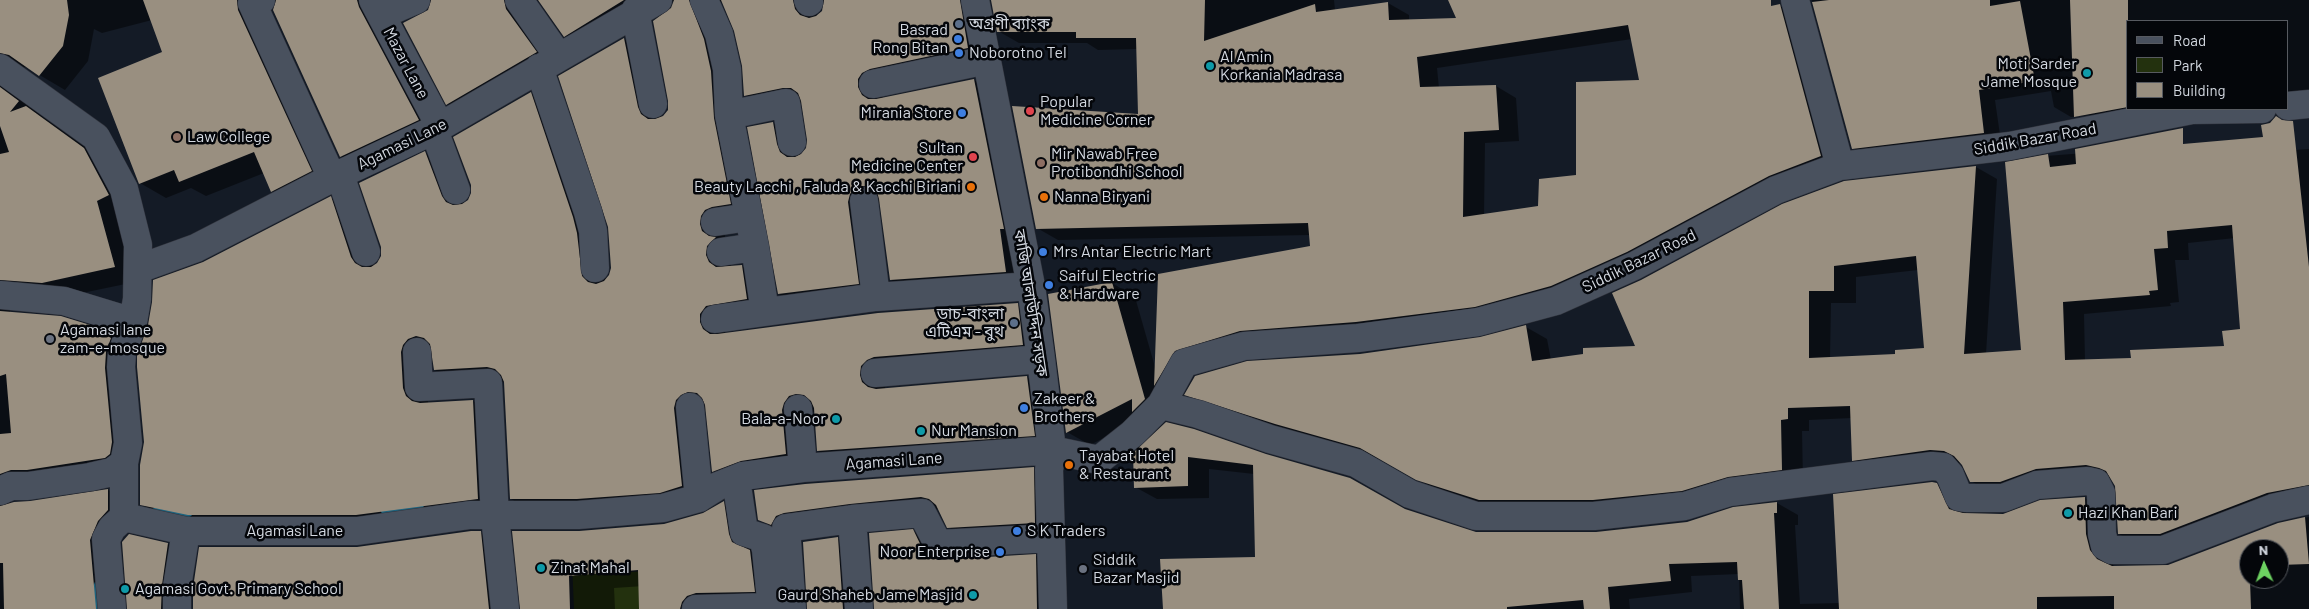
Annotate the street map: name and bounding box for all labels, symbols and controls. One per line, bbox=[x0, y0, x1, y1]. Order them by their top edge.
place label: অগ্রণী ব্যাংক bbox=[969, 14, 1050, 34]
marker: অগ্রণী ব্যাংক bbox=[953, 18, 965, 30]
place label: Basrad Rong Bitan bbox=[872, 20, 948, 58]
legend bbox=[2126, 20, 2289, 110]
street label: Mazar Lane bbox=[379, 24, 433, 102]
text: Road bbox=[2173, 31, 2206, 49]
marker: Basrad Rong Bitan bbox=[952, 33, 964, 45]
place label: Noborotno Tel bbox=[969, 43, 1067, 63]
marker: Noborotno Tel bbox=[953, 47, 965, 59]
place label: Al Amin Korkania Madrasa bbox=[1220, 47, 1342, 85]
place label: Moti Sarder Jame Mosque bbox=[1981, 54, 2077, 92]
text: Park bbox=[2173, 56, 2202, 74]
marker: Al Amin Korkania Madrasa bbox=[1204, 60, 1216, 72]
marker: Moti Sarder Jame Mosque bbox=[2081, 67, 2093, 79]
text: Building bbox=[2173, 81, 2226, 99]
place label: Popular Medicine Corner bbox=[1040, 92, 1153, 130]
place label: Mirania Store bbox=[861, 103, 952, 123]
marker: Popular Medicine Corner bbox=[1024, 105, 1036, 117]
marker: Mirania Store bbox=[956, 107, 968, 119]
street label: Agamasi Lane bbox=[354, 114, 450, 174]
street label: Siddik Bazar Road bbox=[1972, 119, 2098, 159]
place label: Law College bbox=[187, 127, 270, 147]
marker: Law College bbox=[171, 131, 183, 143]
place label: Sultan Medicine Center bbox=[851, 138, 963, 176]
place label: Mir Nawab Free Protibondhi School bbox=[1051, 144, 1183, 182]
marker: Sultan Medicine Center bbox=[967, 151, 979, 163]
marker: Mir Nawab Free Protibondhi School bbox=[1035, 157, 1047, 169]
place label: Beauty Lacchi , Faluda & Kacchi Biriani bbox=[694, 177, 961, 197]
marker: Beauty Lacchi , Faluda & Kacchi Biriani bbox=[965, 181, 977, 193]
place label: Nanna Biryani bbox=[1054, 187, 1150, 207]
marker: Nanna Biryani bbox=[1038, 191, 1050, 203]
street label: Siddik Bazar Road bbox=[1579, 225, 1699, 297]
street label: কাজি আলাউদ্দিন সড়ক bbox=[1010, 228, 1052, 378]
place label: Mrs Antar Electric Mart bbox=[1053, 242, 1211, 262]
marker: Mrs Antar Electric Mart bbox=[1037, 246, 1049, 258]
place label: Saiful Electric & Hardware bbox=[1059, 266, 1156, 304]
marker: Saiful Electric & Hardware bbox=[1043, 279, 1055, 291]
place label: ডাচ-বাংলা এটিএম - বুথ bbox=[925, 304, 1004, 342]
marker: ডাচ-বাংলা এটিএম - বুথ bbox=[1008, 317, 1020, 329]
place label: Agamasi lane zam-e-mosque bbox=[60, 320, 165, 358]
marker: Agamasi lane zam-e-mosque bbox=[44, 333, 56, 345]
place label: Zakeer & Brothers bbox=[1034, 389, 1095, 427]
marker: Zakeer & Brothers bbox=[1018, 402, 1030, 414]
place label: Bala-a-Noor bbox=[741, 409, 826, 429]
marker: Bala-a-Noor bbox=[830, 413, 842, 425]
place label: Nur Mansion bbox=[931, 421, 1017, 441]
marker: Nur Mansion bbox=[915, 425, 927, 437]
place label: Tayabat Hotel & Restaurant bbox=[1079, 446, 1174, 484]
street label: Agamasi Lane bbox=[845, 448, 943, 474]
marker: Tayabat Hotel & Restaurant bbox=[1063, 459, 1075, 471]
place label: Hazi Khan Bari bbox=[2078, 503, 2177, 523]
marker: Hazi Khan Bari bbox=[2062, 507, 2074, 519]
street label: Agamasi Lane bbox=[247, 521, 343, 541]
place label: S K Traders bbox=[1027, 521, 1105, 541]
marker: S K Traders bbox=[1011, 525, 1023, 537]
north arrow bbox=[2239, 539, 2289, 589]
text: N bbox=[2259, 541, 2268, 558]
place label: Noor Enterprise bbox=[880, 542, 990, 562]
marker: Noor Enterprise bbox=[994, 546, 1006, 558]
place label: Siddik Bazar Masjid bbox=[1093, 550, 1179, 588]
place label: Zinat Mahal bbox=[551, 558, 630, 578]
marker: Zinat Mahal bbox=[535, 562, 547, 574]
marker: Siddik Bazar Masjid bbox=[1077, 563, 1089, 575]
place label: Agamasi Govt. Primary School bbox=[135, 579, 342, 599]
marker: Agamasi Govt. Primary School bbox=[119, 583, 131, 595]
place label: Gaurd Shaheb Jame Masjid bbox=[777, 585, 963, 605]
marker: Gaurd Shaheb Jame Masjid bbox=[967, 589, 979, 601]

